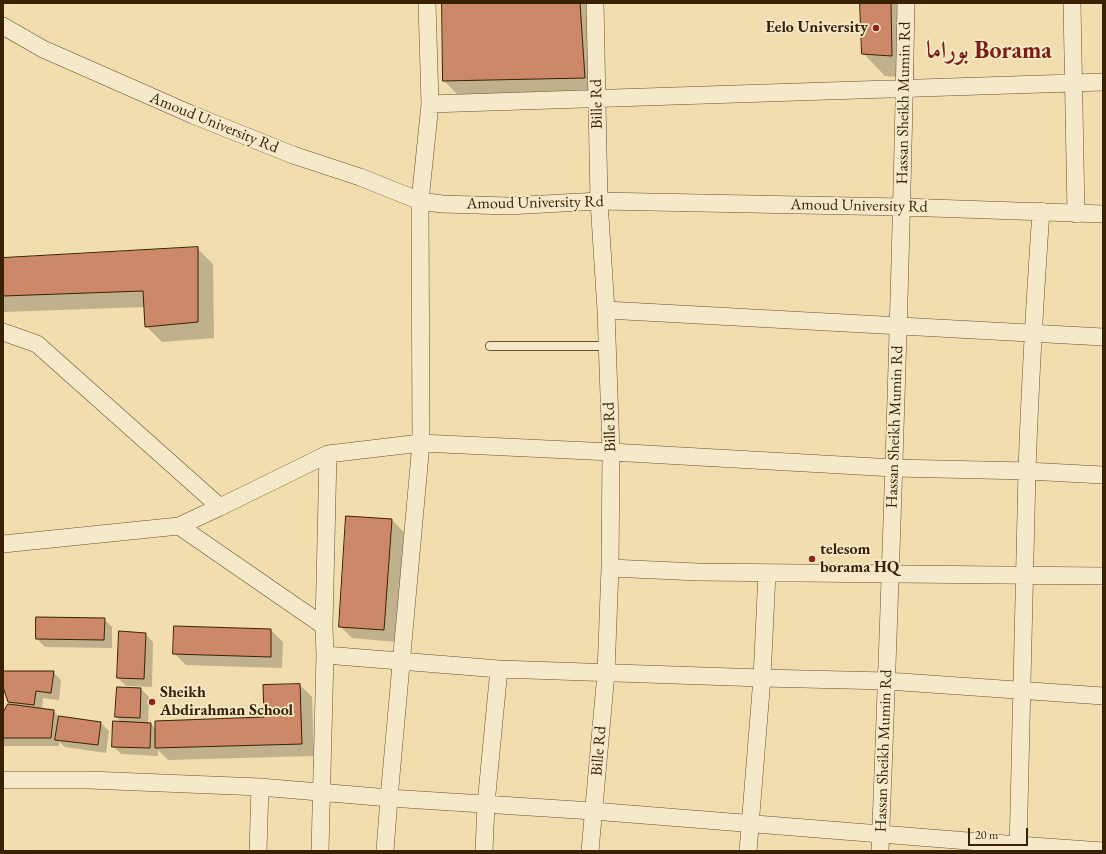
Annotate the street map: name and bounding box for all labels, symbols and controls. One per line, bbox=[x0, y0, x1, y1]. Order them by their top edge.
place label: Eelo University bbox=[766, 18, 868, 38]
street label: Hassan Sheikh Mumin Rd bbox=[893, 21, 915, 185]
marker: Eelo University bbox=[871, 23, 881, 33]
district label: بوراما Borama bbox=[926, 37, 1052, 65]
street label: Bille Rd bbox=[587, 79, 607, 129]
street label: Amoud University Rd bbox=[147, 88, 281, 158]
street label: Amoud University Rd bbox=[466, 192, 604, 214]
street label: Amoud University Rd bbox=[790, 195, 928, 217]
street label: Hassan Sheikh Mumin Rd bbox=[883, 345, 907, 509]
street label: Bille Rd bbox=[600, 402, 620, 452]
place label: telesom borama HQ bbox=[820, 540, 899, 578]
marker: telesom borama HQ bbox=[807, 554, 817, 564]
street label: Hassan Sheikh Mumin Rd bbox=[872, 669, 896, 833]
place label: Sheikh Abdirahman School bbox=[160, 683, 293, 721]
marker: Sheikh Abdirahman School bbox=[147, 697, 157, 707]
street label: Bille Rd bbox=[587, 725, 611, 777]
scale bar bbox=[970, 820, 1030, 846]
text: 20 m bbox=[975, 827, 998, 843]

